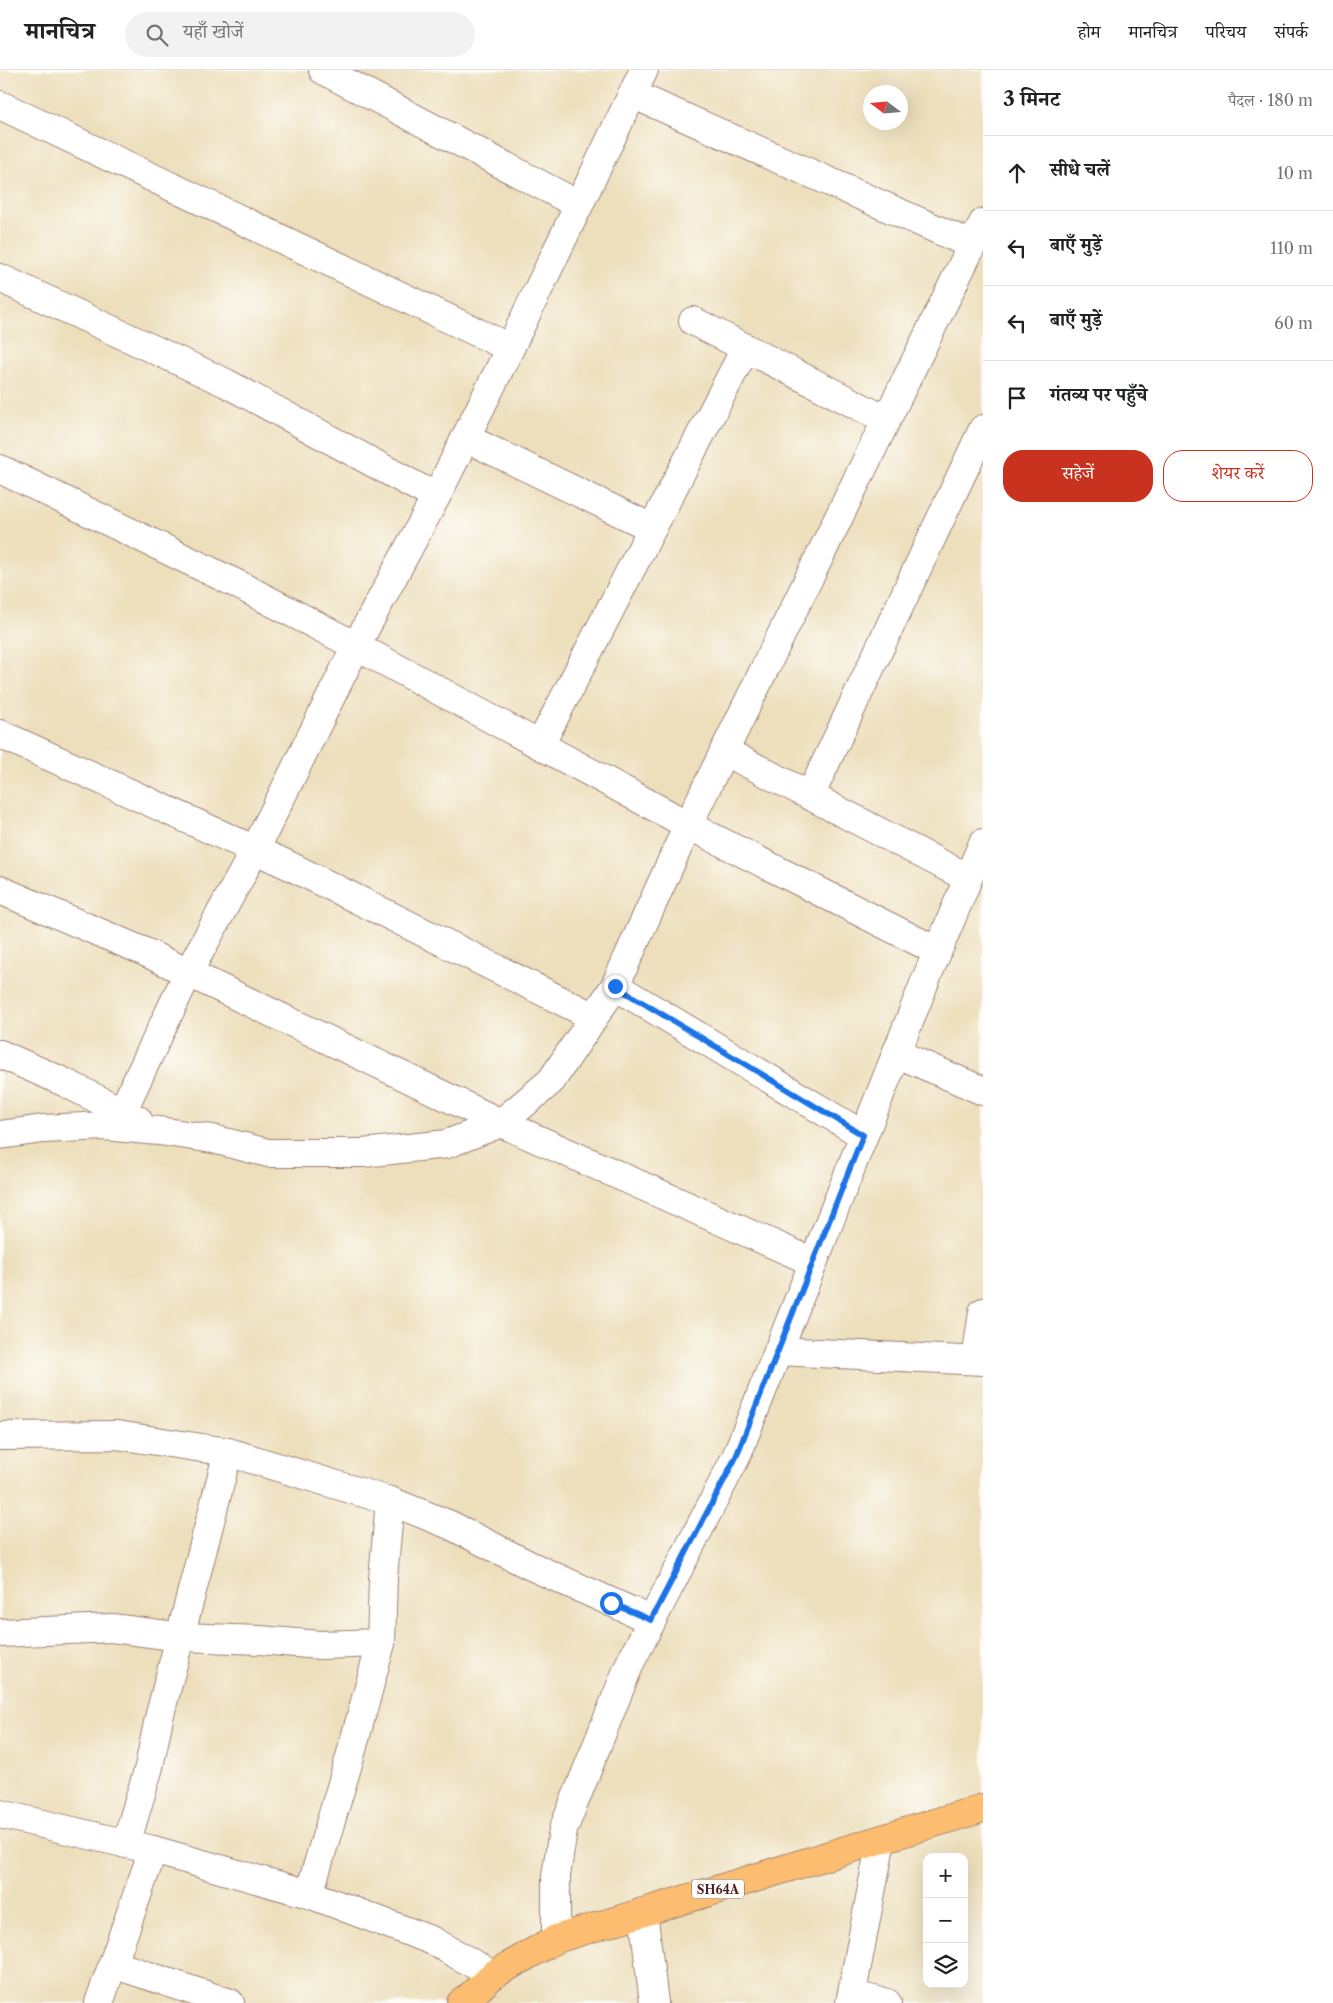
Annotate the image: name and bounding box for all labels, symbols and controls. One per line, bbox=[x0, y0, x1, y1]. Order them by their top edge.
search box bbox=[125, 12, 475, 57]
text: मानचित्र bbox=[25, 16, 95, 45]
text: यहाँ खोजें bbox=[183, 20, 244, 43]
icon: search bbox=[143, 21, 171, 49]
text: होम bbox=[1078, 21, 1101, 43]
text: मानचित्र bbox=[1129, 21, 1177, 43]
text: परिचय bbox=[1205, 21, 1246, 43]
text: संपर्क bbox=[1274, 21, 1308, 43]
north arrow bbox=[863, 85, 908, 130]
text: 3 मिनट bbox=[1003, 86, 1060, 111]
text: पैदल · 180 m bbox=[1228, 90, 1313, 110]
text: सीधे चलें bbox=[1050, 158, 1110, 181]
icon: ahead bbox=[1003, 159, 1031, 187]
text: 10 m bbox=[1277, 163, 1313, 183]
text: बाएँ मुड़ें bbox=[1050, 233, 1102, 256]
icon: left bbox=[1003, 234, 1031, 262]
text: 110 m bbox=[1270, 238, 1313, 258]
text: बाएँ मुड़ें bbox=[1050, 308, 1102, 331]
icon: left bbox=[1003, 309, 1031, 337]
text: 60 m bbox=[1274, 313, 1313, 333]
text: गंतव्य पर पहुँचे bbox=[1050, 383, 1147, 406]
icon: arrive bbox=[1003, 384, 1031, 412]
button: सहेजें bbox=[1003, 450, 1153, 502]
button: शेयर करें bbox=[1163, 450, 1313, 502]
route end bbox=[604, 975, 627, 998]
route start bbox=[600, 1592, 623, 1615]
map controls bbox=[923, 1853, 968, 1988]
button: + bbox=[923, 1853, 968, 1898]
road number: SH64A bbox=[692, 1880, 744, 1898]
button: − bbox=[923, 1898, 968, 1943]
button: layers bbox=[923, 1943, 968, 1988]

